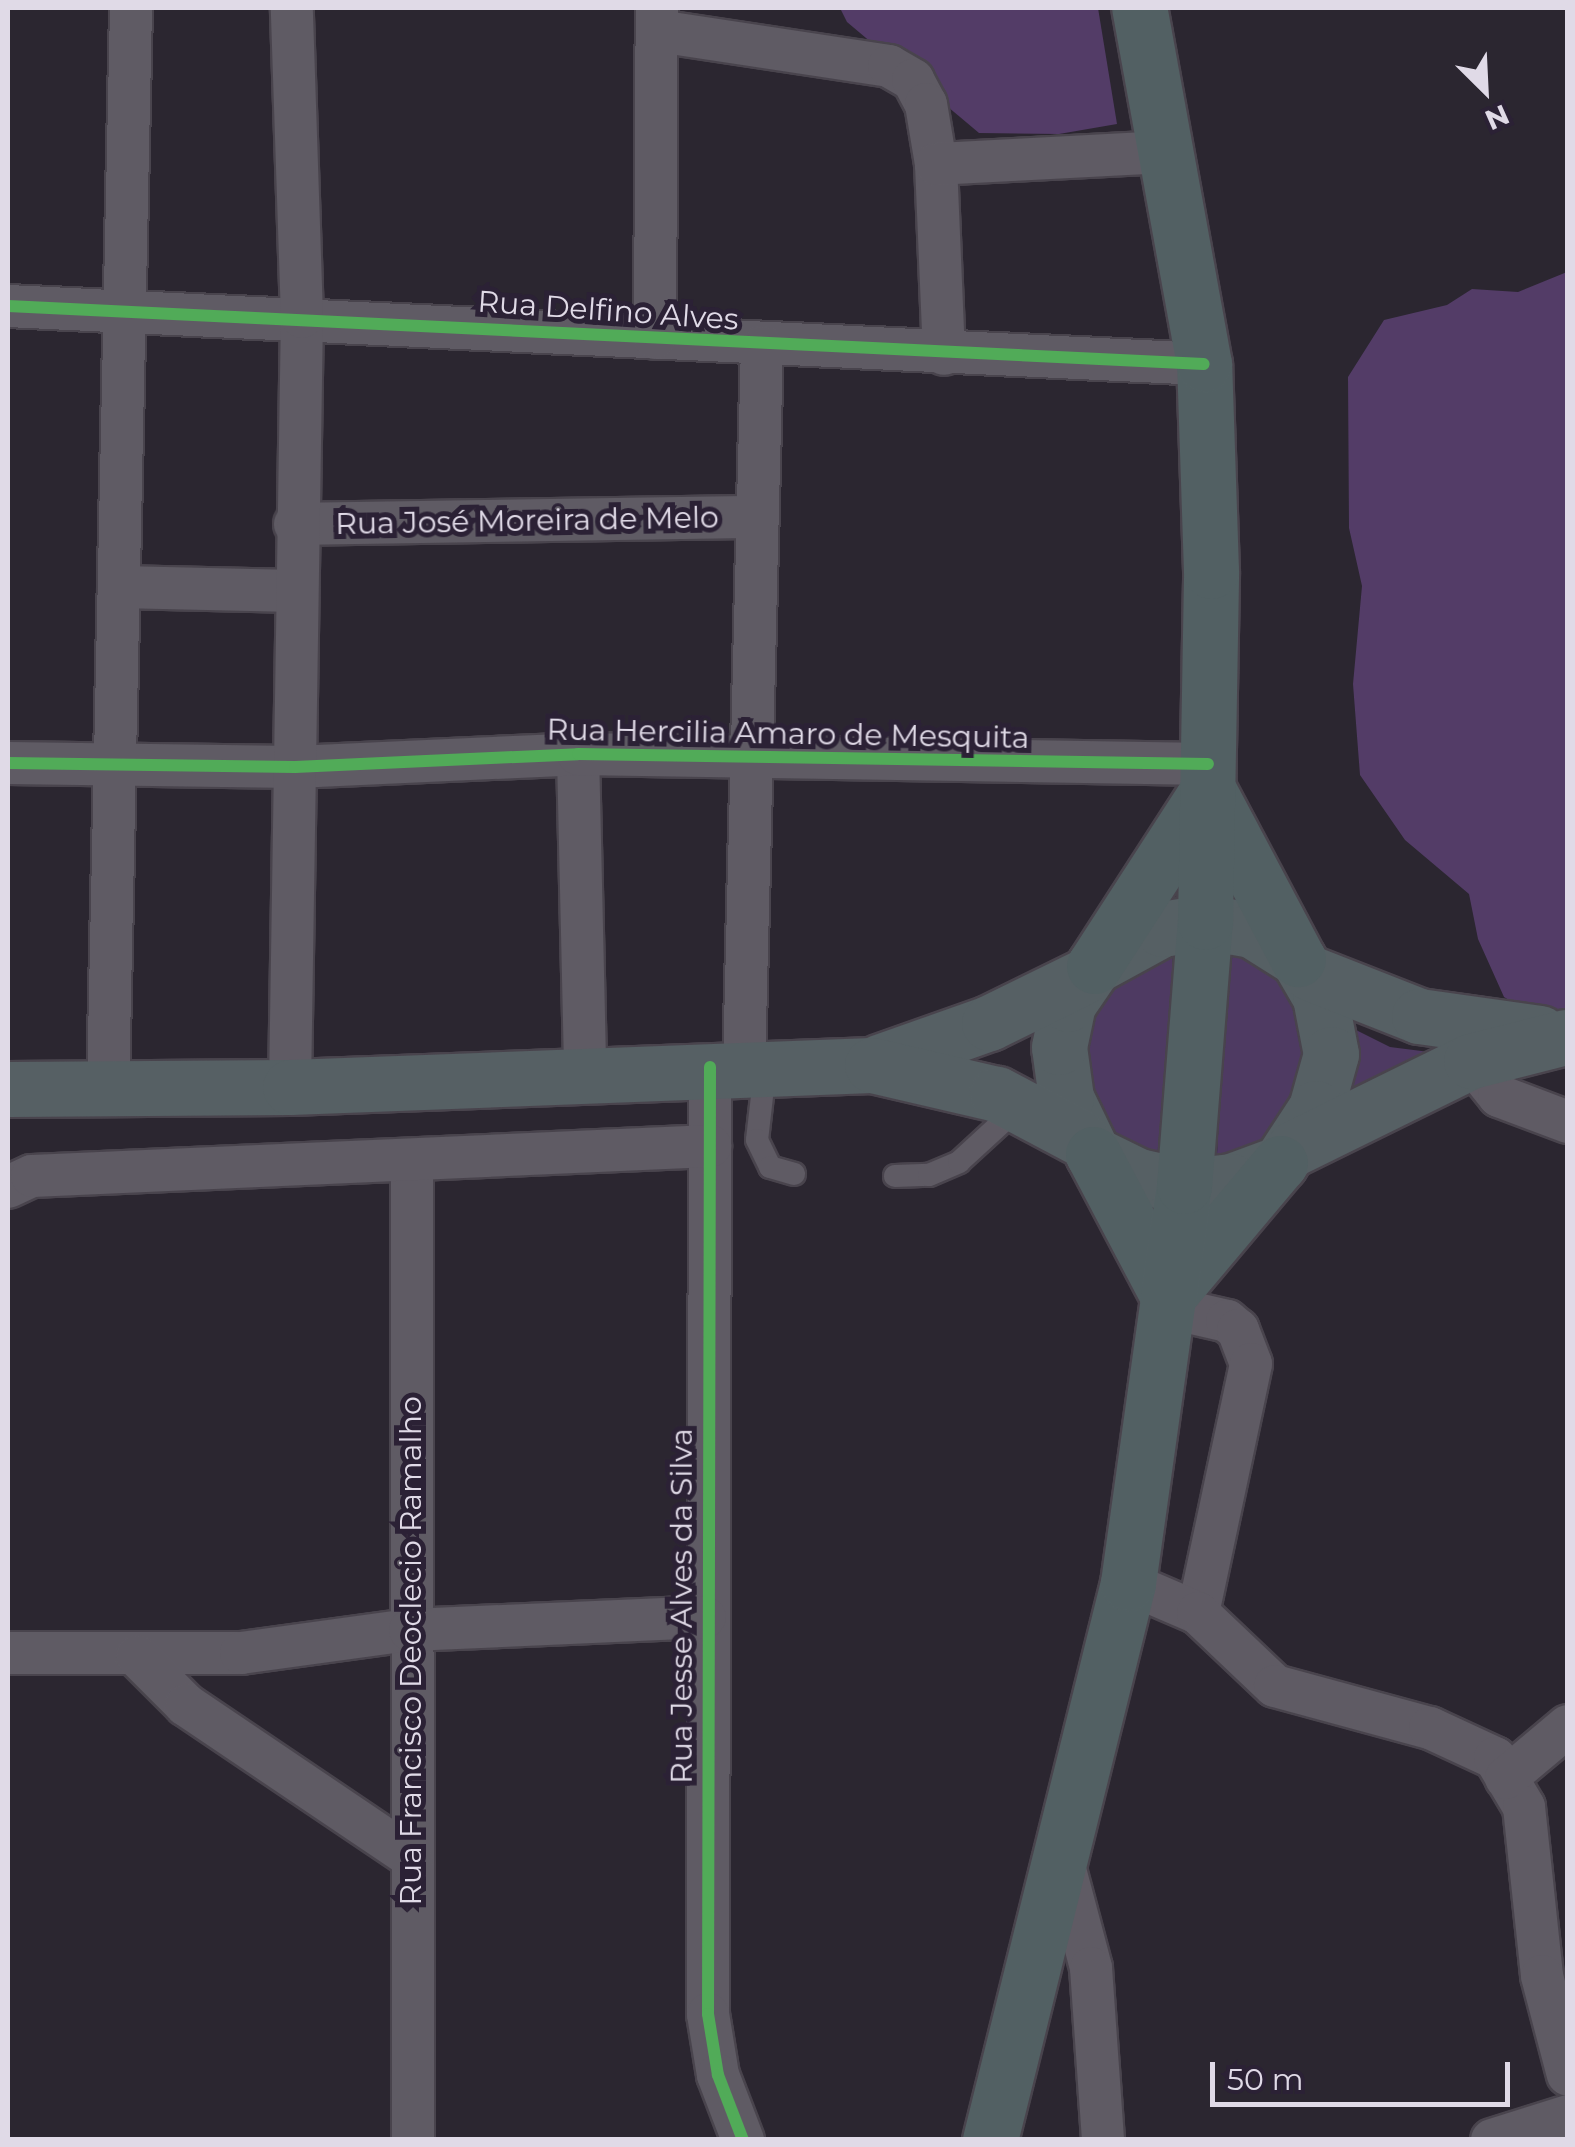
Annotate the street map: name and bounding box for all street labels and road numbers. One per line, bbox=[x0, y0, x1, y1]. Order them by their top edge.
street label: Rua Delfino Alves bbox=[476, 284, 740, 338]
street label: Rua José Moreira de Melo bbox=[335, 500, 719, 542]
street label: Rua Hercilia Amaro de Mesquita bbox=[546, 712, 1030, 756]
street label: Rua Francisco Deoclecio Ramalho bbox=[393, 1396, 429, 1906]
street label: Rua Jesse Alves da Silva bbox=[664, 1428, 700, 1784]

